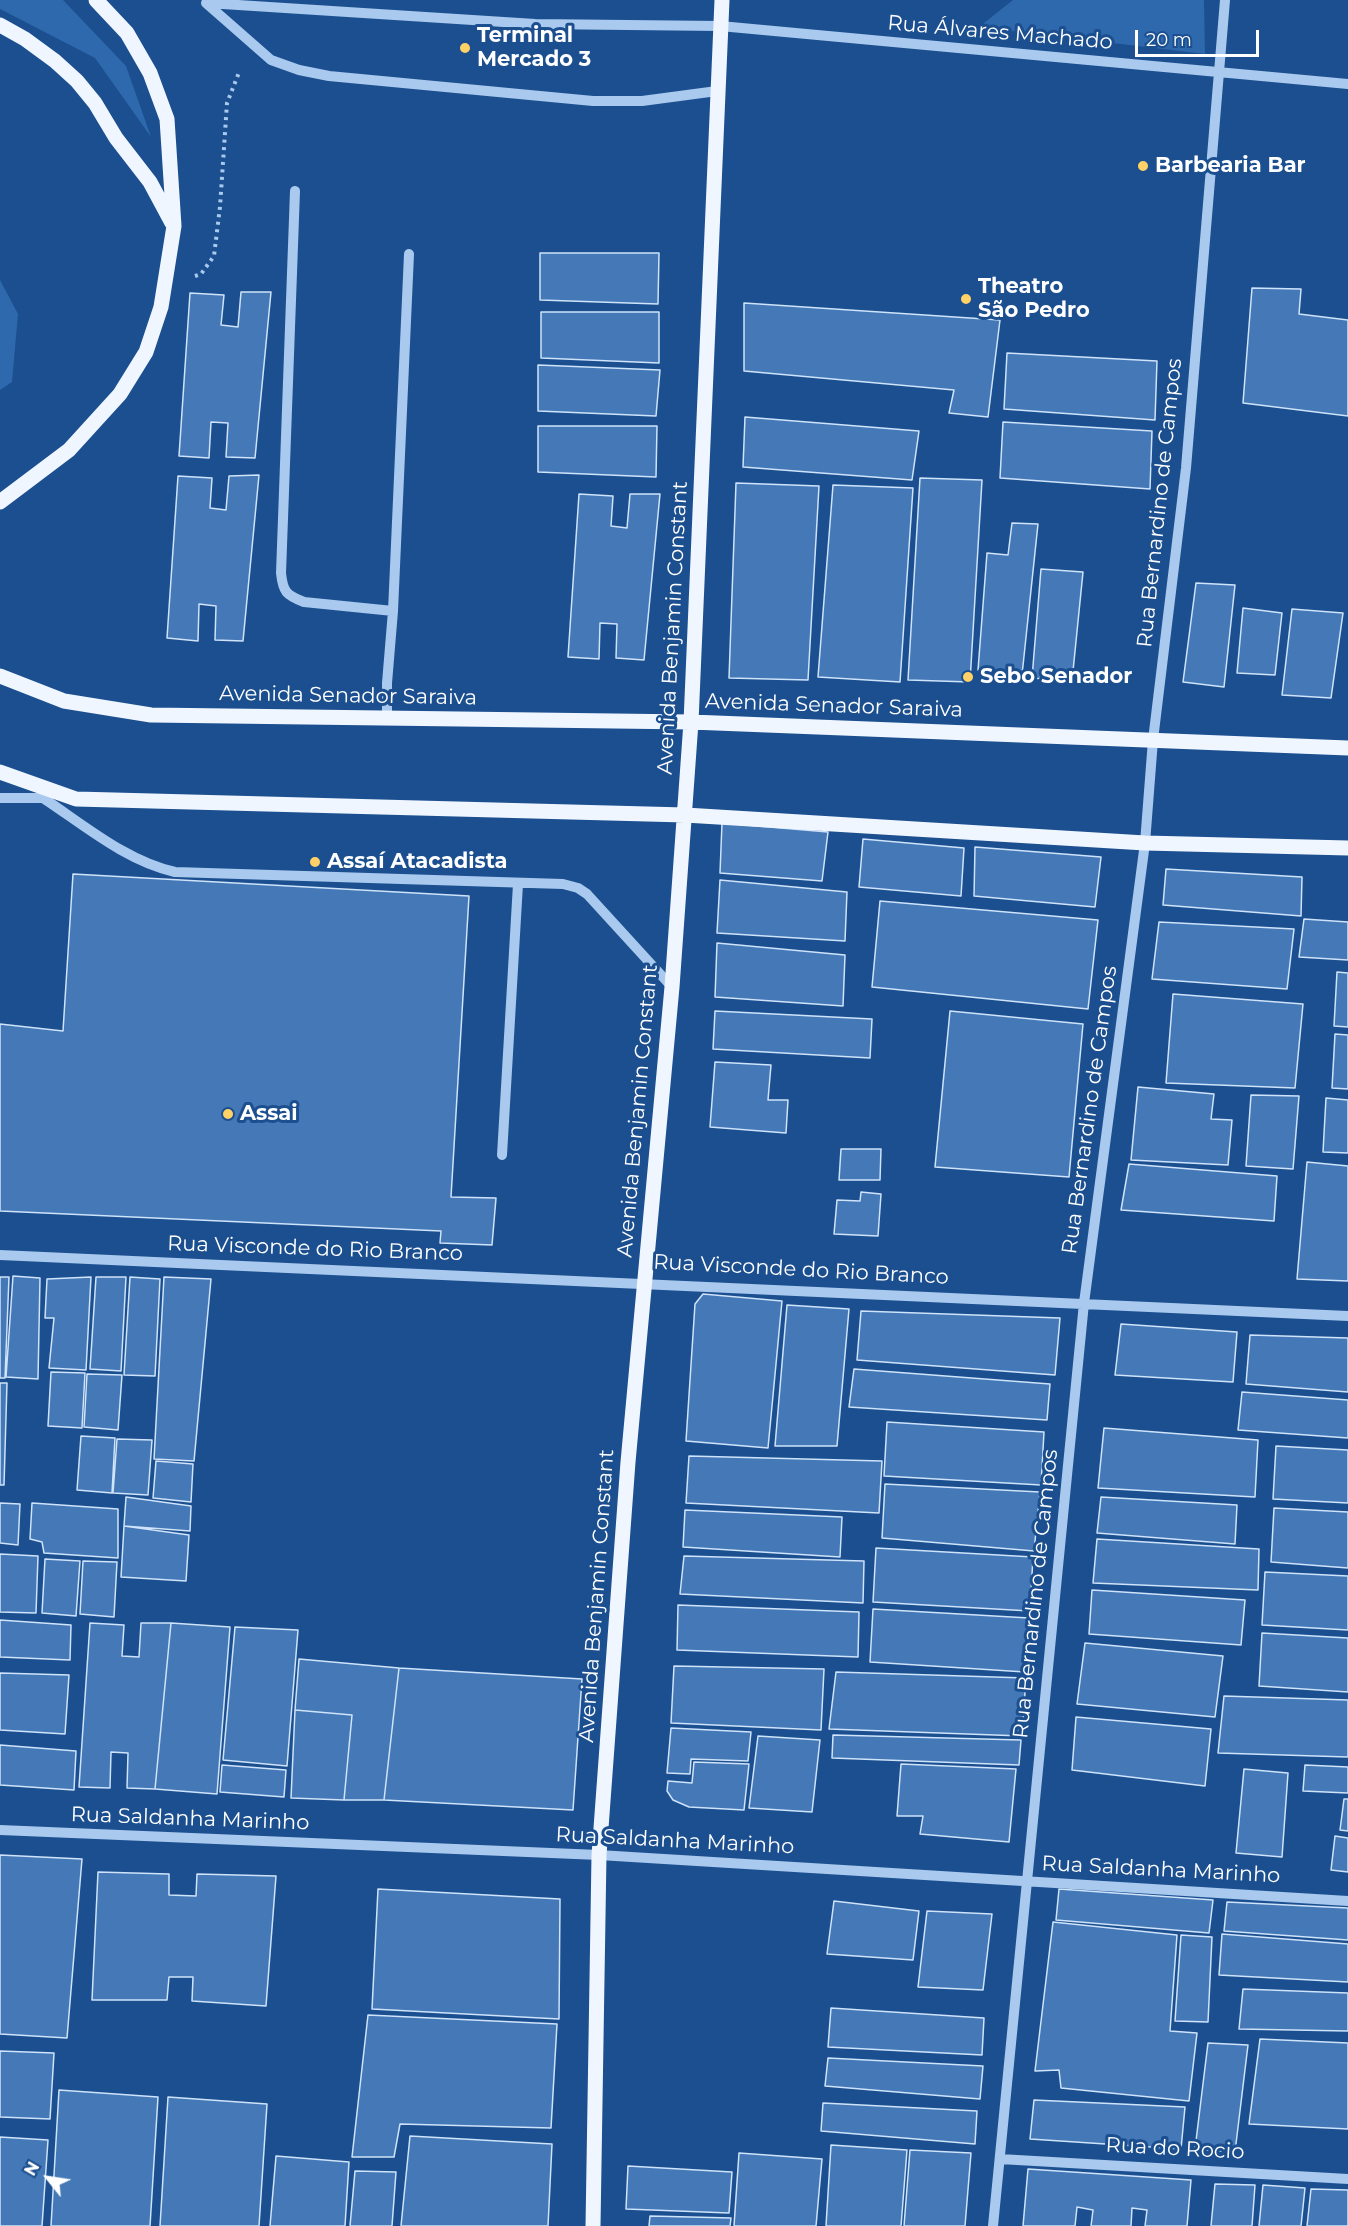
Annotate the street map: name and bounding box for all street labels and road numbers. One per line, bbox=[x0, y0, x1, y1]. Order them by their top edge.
street label: Rua Álvares Machado bbox=[886, 11, 1114, 55]
street label: Rua Bernardino de Campos bbox=[1132, 357, 1188, 649]
street label: Avenida Benjamin Constant bbox=[653, 481, 693, 775]
street label: Avenida Senador Saraiva bbox=[219, 681, 477, 711]
street label: Avenida Senador Saraiva bbox=[705, 689, 963, 723]
street label: Avenida Benjamin Constant bbox=[613, 963, 663, 1259]
street label: Rua Bernardino de Campos bbox=[1057, 964, 1123, 1256]
street label: Rua Visconde do Rio Branco bbox=[167, 1231, 463, 1267]
street label: Rua Visconde do Rio Branco bbox=[653, 1250, 949, 1290]
street label: Avenida Benjamin Constant bbox=[574, 1448, 620, 1744]
street label: Rua Bernardino de Campos bbox=[1008, 1448, 1064, 1740]
street label: Rua Saldanha Marinho bbox=[70, 1802, 310, 1836]
street label: Rua Saldanha Marinho bbox=[555, 1822, 795, 1860]
street label: Rua Saldanha Marinho bbox=[1041, 1851, 1281, 1889]
street label: Rua do Rocio bbox=[1105, 2133, 1245, 2165]

